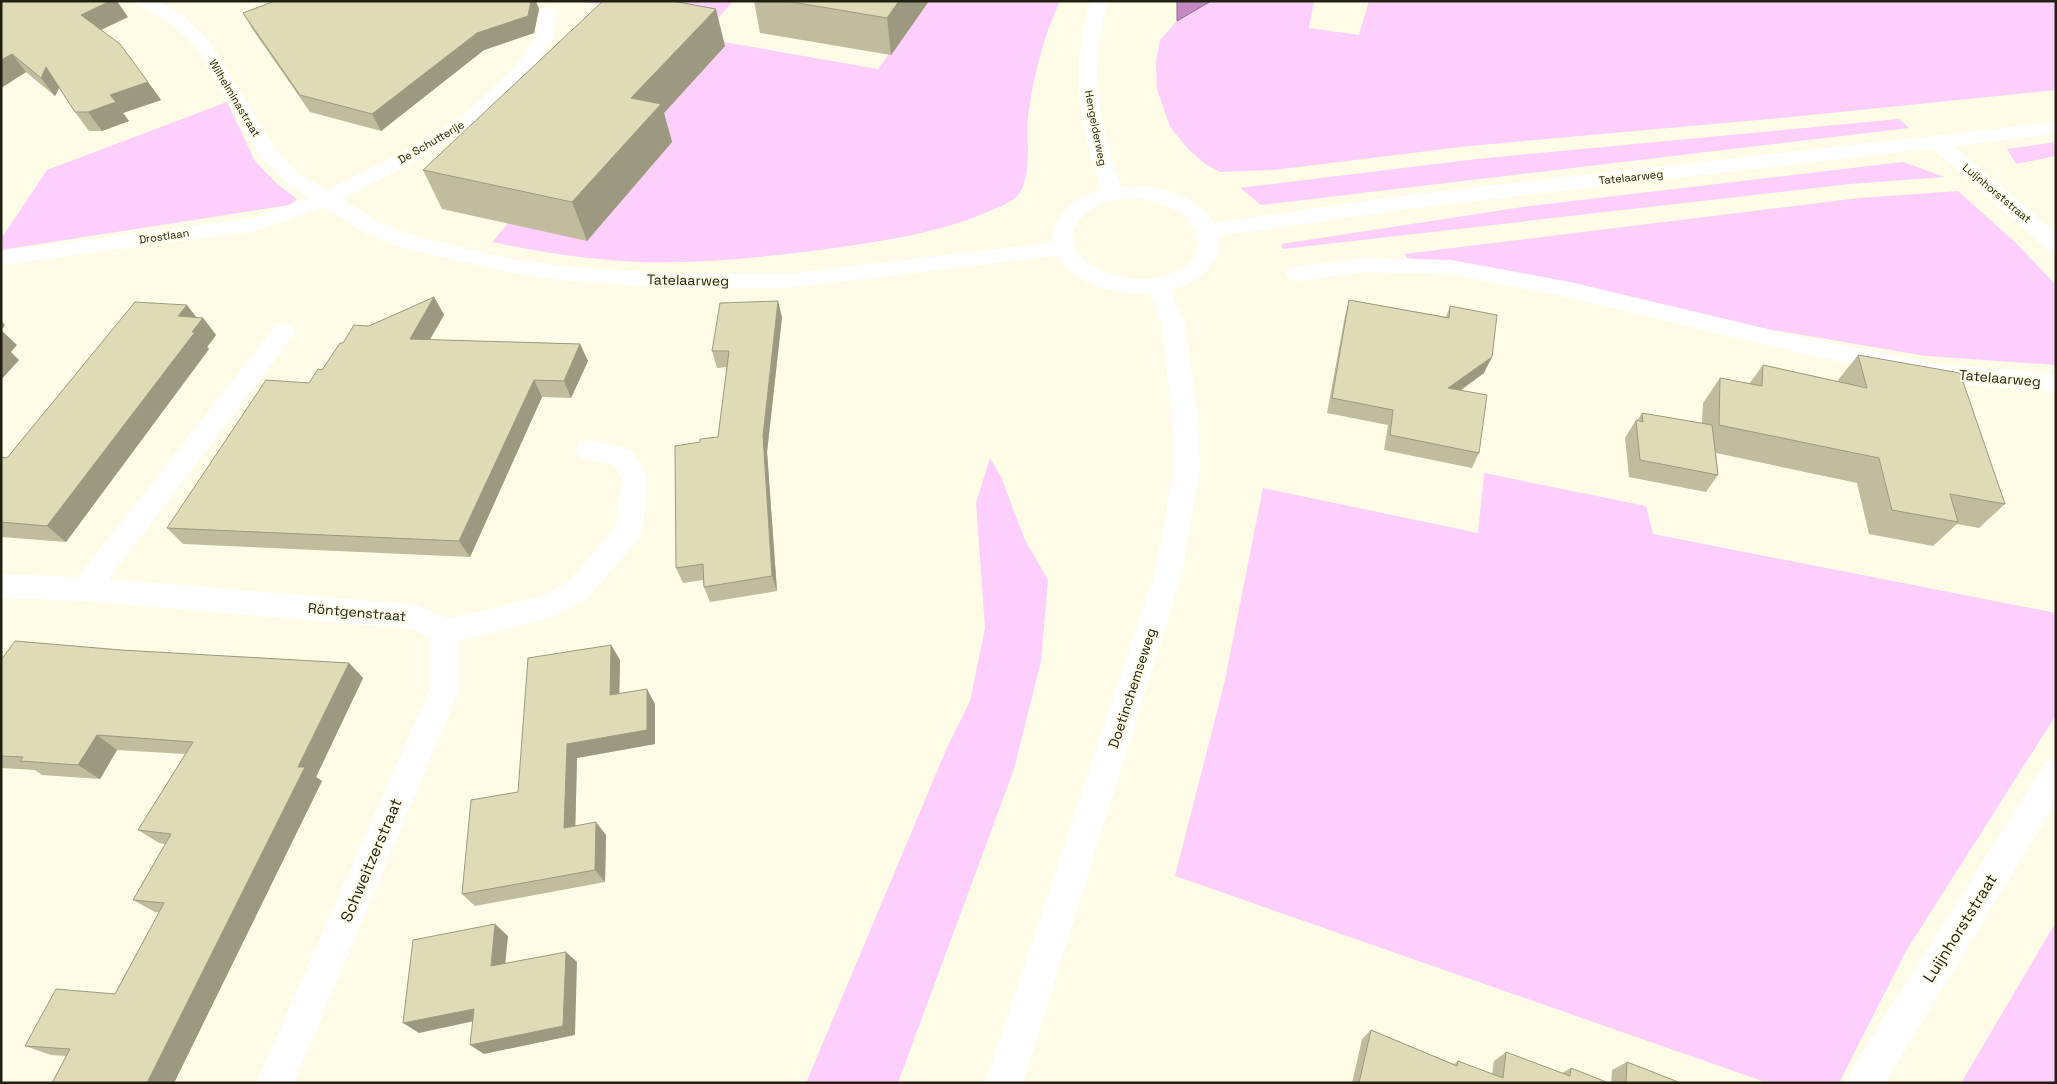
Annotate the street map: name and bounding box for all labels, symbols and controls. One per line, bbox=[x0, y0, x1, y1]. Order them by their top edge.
street label: Wilhelminastraat bbox=[206, 57, 264, 139]
street label: Hengelderweg bbox=[1082, 89, 1110, 167]
street label: De Schutterije bbox=[395, 117, 467, 167]
street label: Luijnhorststraat bbox=[1960, 160, 2034, 226]
street label: Tatelaarweg bbox=[1598, 167, 1664, 187]
street label: Drostlaan bbox=[138, 226, 190, 246]
street label: Tatelaarweg bbox=[647, 270, 729, 290]
street label: Tatelaarweg bbox=[1958, 365, 2042, 391]
street label: Röntgenstraat bbox=[307, 599, 407, 625]
street label: Doetinchemseweg bbox=[1104, 626, 1160, 750]
street label: Schweitzerstraat bbox=[335, 795, 407, 925]
street label: Luijnhorststraat bbox=[1918, 870, 2002, 986]

